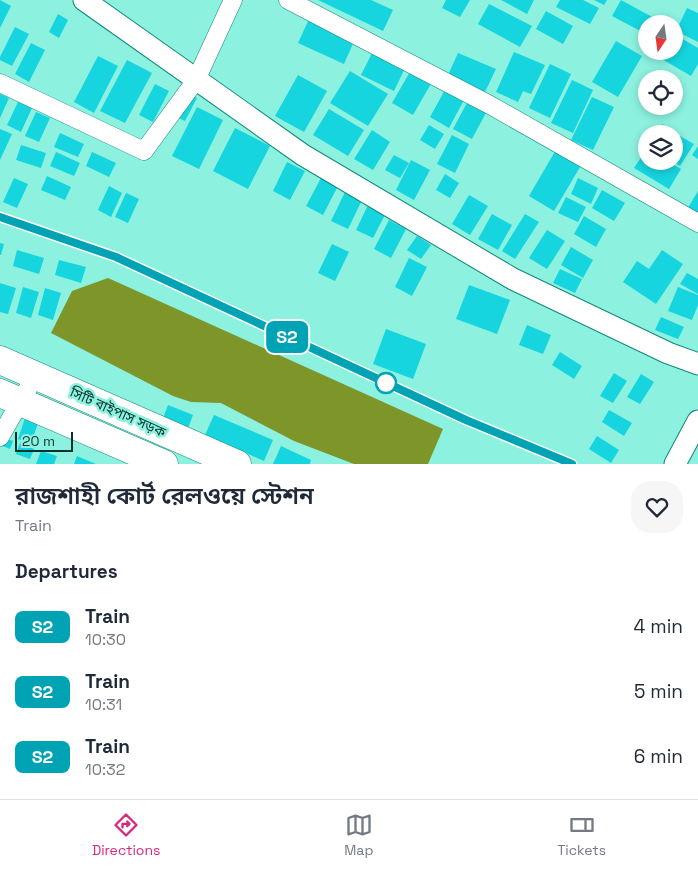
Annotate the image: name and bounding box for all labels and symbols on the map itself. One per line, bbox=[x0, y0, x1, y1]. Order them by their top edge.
north arrow bbox=[638, 15, 682, 60]
line badge: S2 bbox=[264, 321, 310, 353]
unlabelled marker bbox=[375, 372, 397, 394]
street label: সিটি বাইপাস সড়ক bbox=[66, 382, 169, 441]
scale bar bbox=[15, 429, 72, 452]

